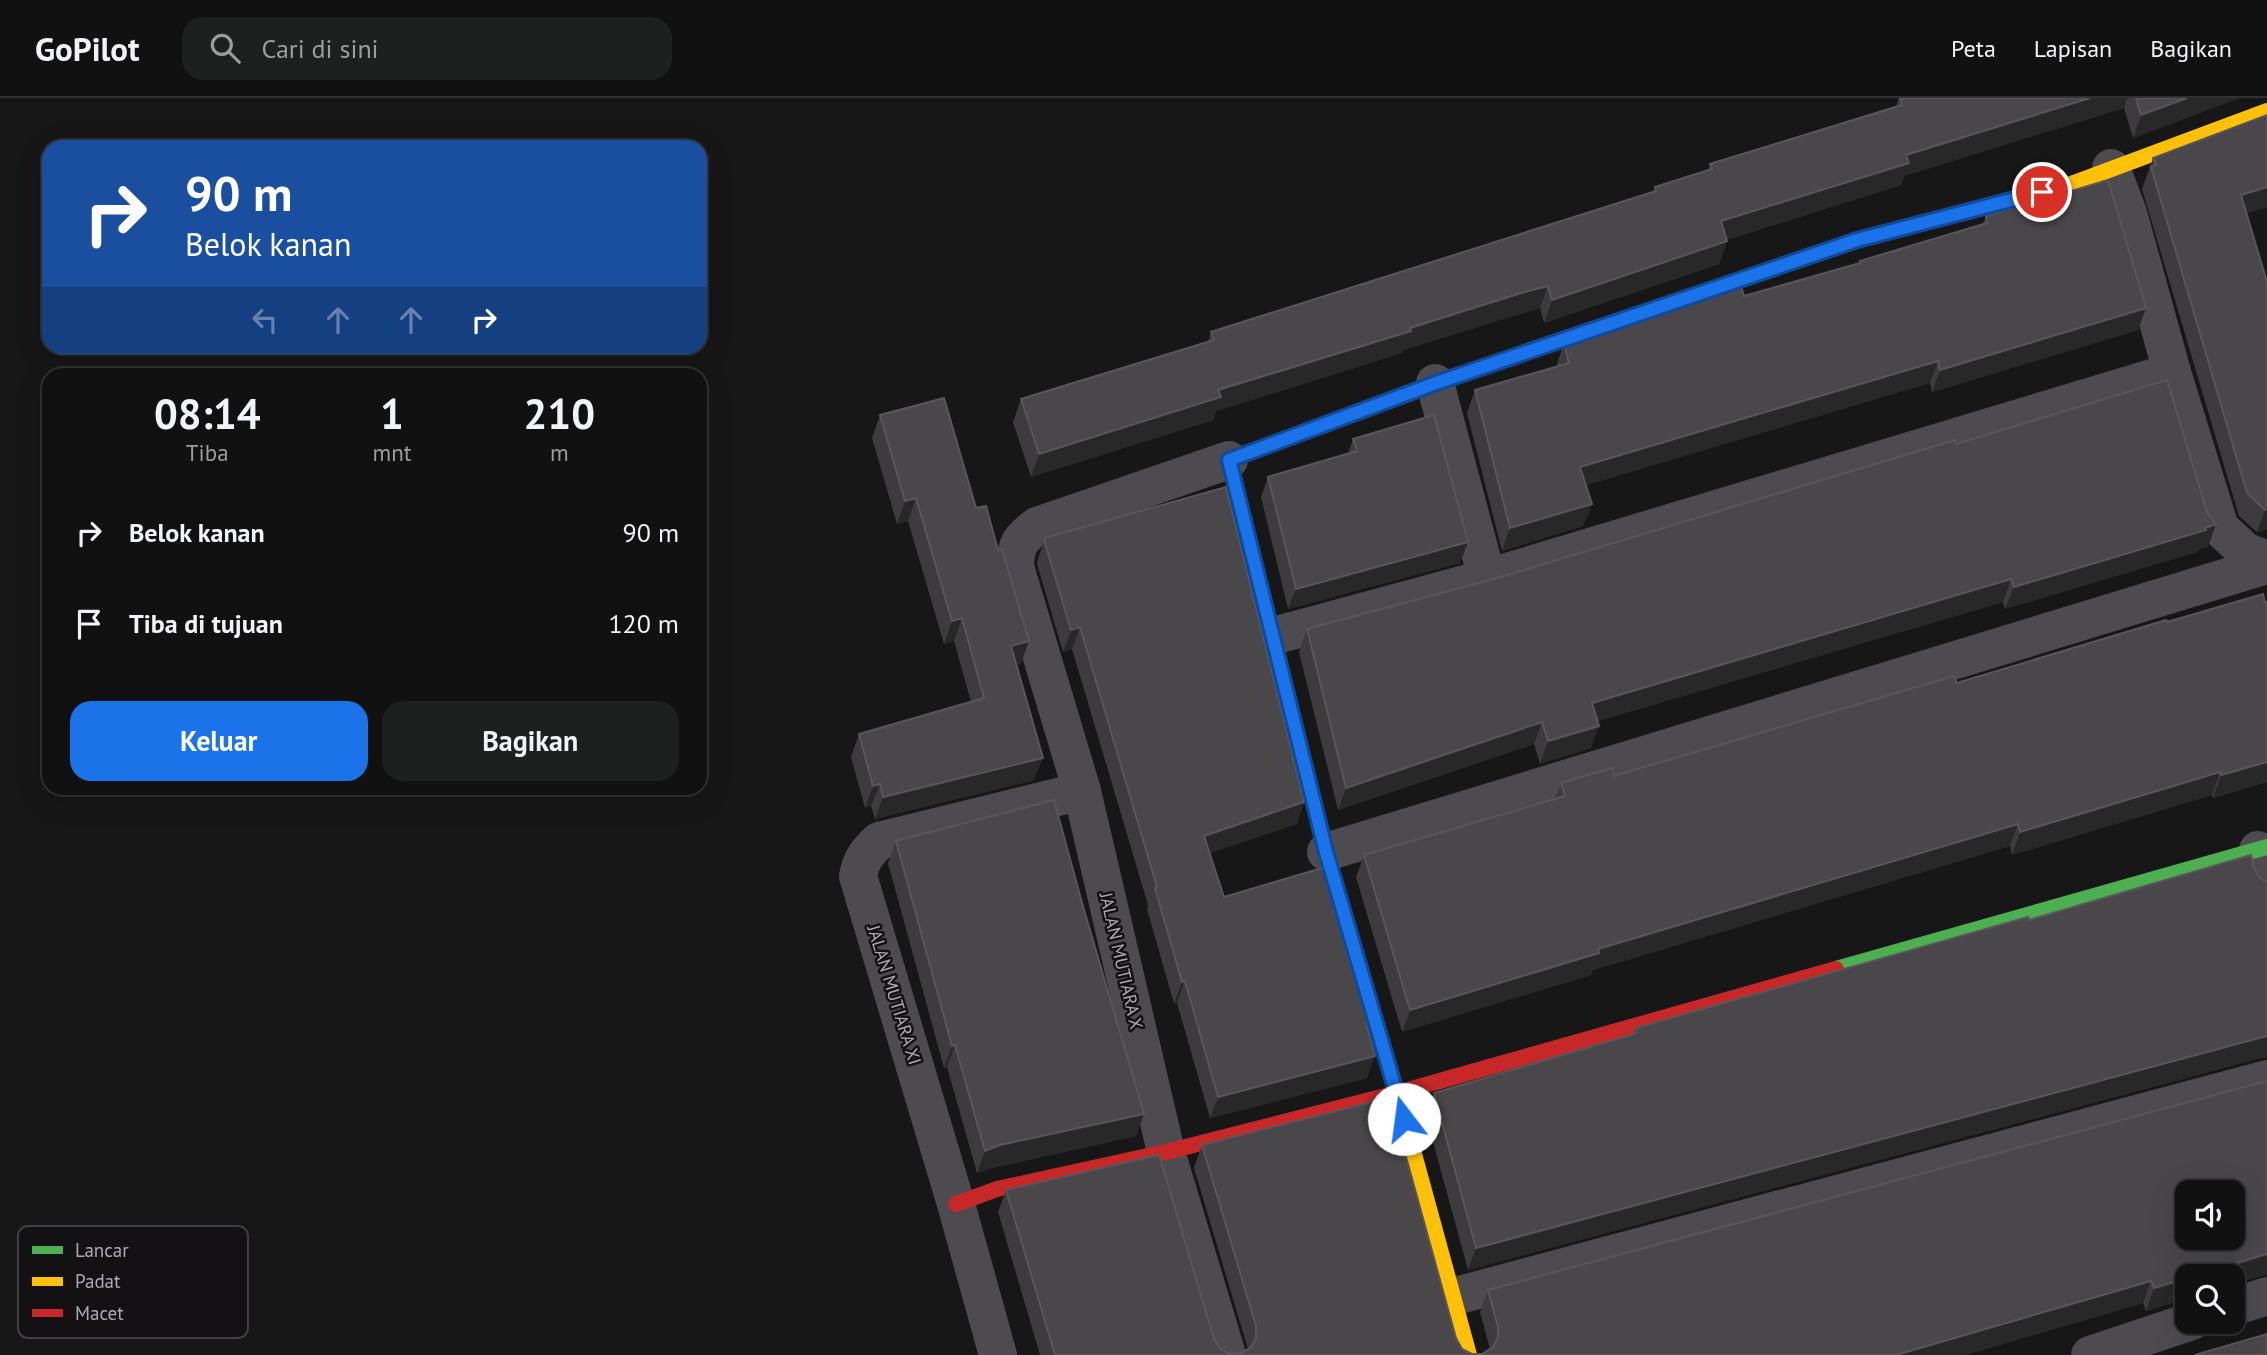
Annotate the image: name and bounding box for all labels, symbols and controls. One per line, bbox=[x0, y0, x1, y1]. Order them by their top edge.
search box bbox=[182, 17, 672, 80]
text: GoPilot bbox=[35, 27, 140, 70]
icon: search bbox=[206, 29, 244, 67]
text: Cari di sini bbox=[262, 32, 379, 65]
text: Peta bbox=[1951, 33, 1996, 64]
text: Lapisan bbox=[2034, 33, 2112, 64]
text: Bagikan bbox=[2150, 33, 2232, 64]
text: 90 m bbox=[185, 161, 292, 225]
pin bbox=[2012, 162, 2072, 222]
icon: right bbox=[70, 168, 161, 259]
icon: arrive bbox=[2023, 173, 2061, 211]
text: Belok kanan bbox=[185, 223, 351, 265]
icon: left bbox=[246, 301, 284, 339]
icon: ahead bbox=[319, 301, 357, 339]
icon: ahead bbox=[392, 301, 430, 339]
icon: right bbox=[465, 301, 503, 339]
text: 08:14 bbox=[154, 386, 261, 441]
text: 1 bbox=[380, 386, 404, 441]
text: 210 bbox=[524, 386, 595, 441]
text: Tiba bbox=[186, 438, 229, 467]
text: mnt bbox=[373, 438, 412, 467]
text: m bbox=[550, 438, 569, 467]
icon: right bbox=[70, 514, 108, 552]
text: Belok kanan bbox=[129, 516, 265, 549]
text: 90 m bbox=[623, 516, 679, 549]
icon: arrive bbox=[70, 605, 108, 643]
text: Tiba di tujuan bbox=[129, 607, 283, 640]
text: 120 m bbox=[608, 607, 679, 640]
button: Keluar bbox=[70, 701, 368, 781]
button: Bagikan bbox=[382, 701, 679, 781]
street label: JALAN MUTIARA X bbox=[1094, 889, 1148, 1032]
street label: JALAN MUTIARA XI bbox=[862, 921, 927, 1068]
position arrow bbox=[1367, 1082, 1441, 1156]
map controls bbox=[2175, 1180, 2245, 1334]
button: sound bbox=[2175, 1180, 2245, 1250]
legend bbox=[18, 1226, 248, 1338]
text: Lancar bbox=[75, 1238, 129, 1262]
button: search bbox=[2175, 1264, 2245, 1334]
text: Padat bbox=[75, 1269, 121, 1293]
text: Macet bbox=[75, 1301, 124, 1325]

